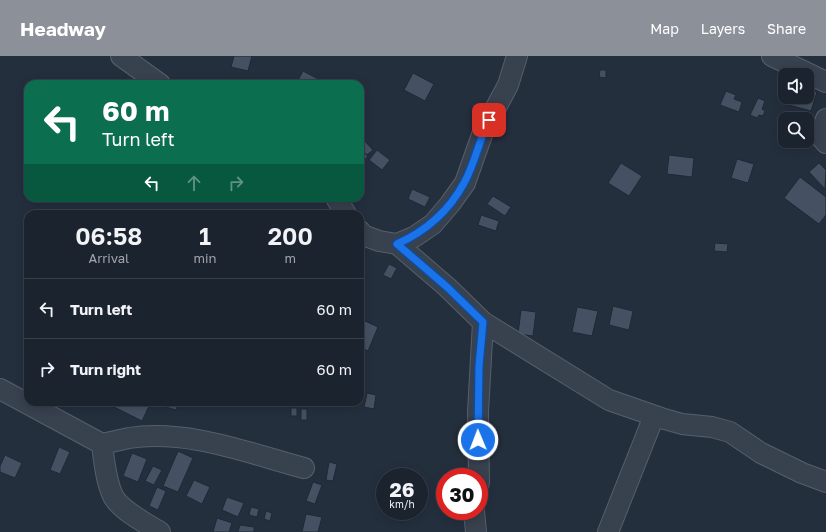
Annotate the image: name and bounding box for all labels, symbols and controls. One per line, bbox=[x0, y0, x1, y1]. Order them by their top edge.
text: Headway bbox=[20, 17, 106, 40]
text: Map bbox=[650, 20, 679, 37]
text: Layers bbox=[701, 20, 745, 37]
text: Share bbox=[767, 20, 806, 37]
map controls bbox=[778, 68, 814, 148]
button: sound bbox=[778, 68, 814, 104]
text: 60 m bbox=[102, 94, 169, 127]
icon: left bbox=[36, 96, 88, 148]
pin bbox=[472, 103, 506, 137]
icon: arrive bbox=[478, 109, 500, 131]
button: search bbox=[778, 112, 814, 148]
text: Turn left bbox=[102, 128, 175, 150]
icon: left bbox=[141, 172, 163, 194]
icon: ahead bbox=[183, 172, 205, 194]
icon: right bbox=[225, 172, 247, 194]
text: 06:58 bbox=[75, 221, 142, 250]
text: 1 bbox=[199, 221, 211, 250]
text: 200 bbox=[268, 221, 313, 250]
text: Arrival bbox=[88, 250, 129, 266]
text: min bbox=[194, 250, 217, 266]
text: m bbox=[285, 250, 296, 266]
icon: left bbox=[36, 298, 58, 320]
text: Turn left bbox=[70, 300, 132, 318]
text: 60 m bbox=[317, 300, 352, 318]
icon: right bbox=[36, 358, 58, 380]
text: Turn right bbox=[70, 360, 141, 378]
text: 60 m bbox=[317, 360, 352, 378]
position arrow bbox=[457, 419, 499, 461]
speed limit sign: 30 bbox=[436, 468, 488, 520]
text: 26 bbox=[390, 477, 414, 501]
text: km/h bbox=[389, 498, 415, 510]

